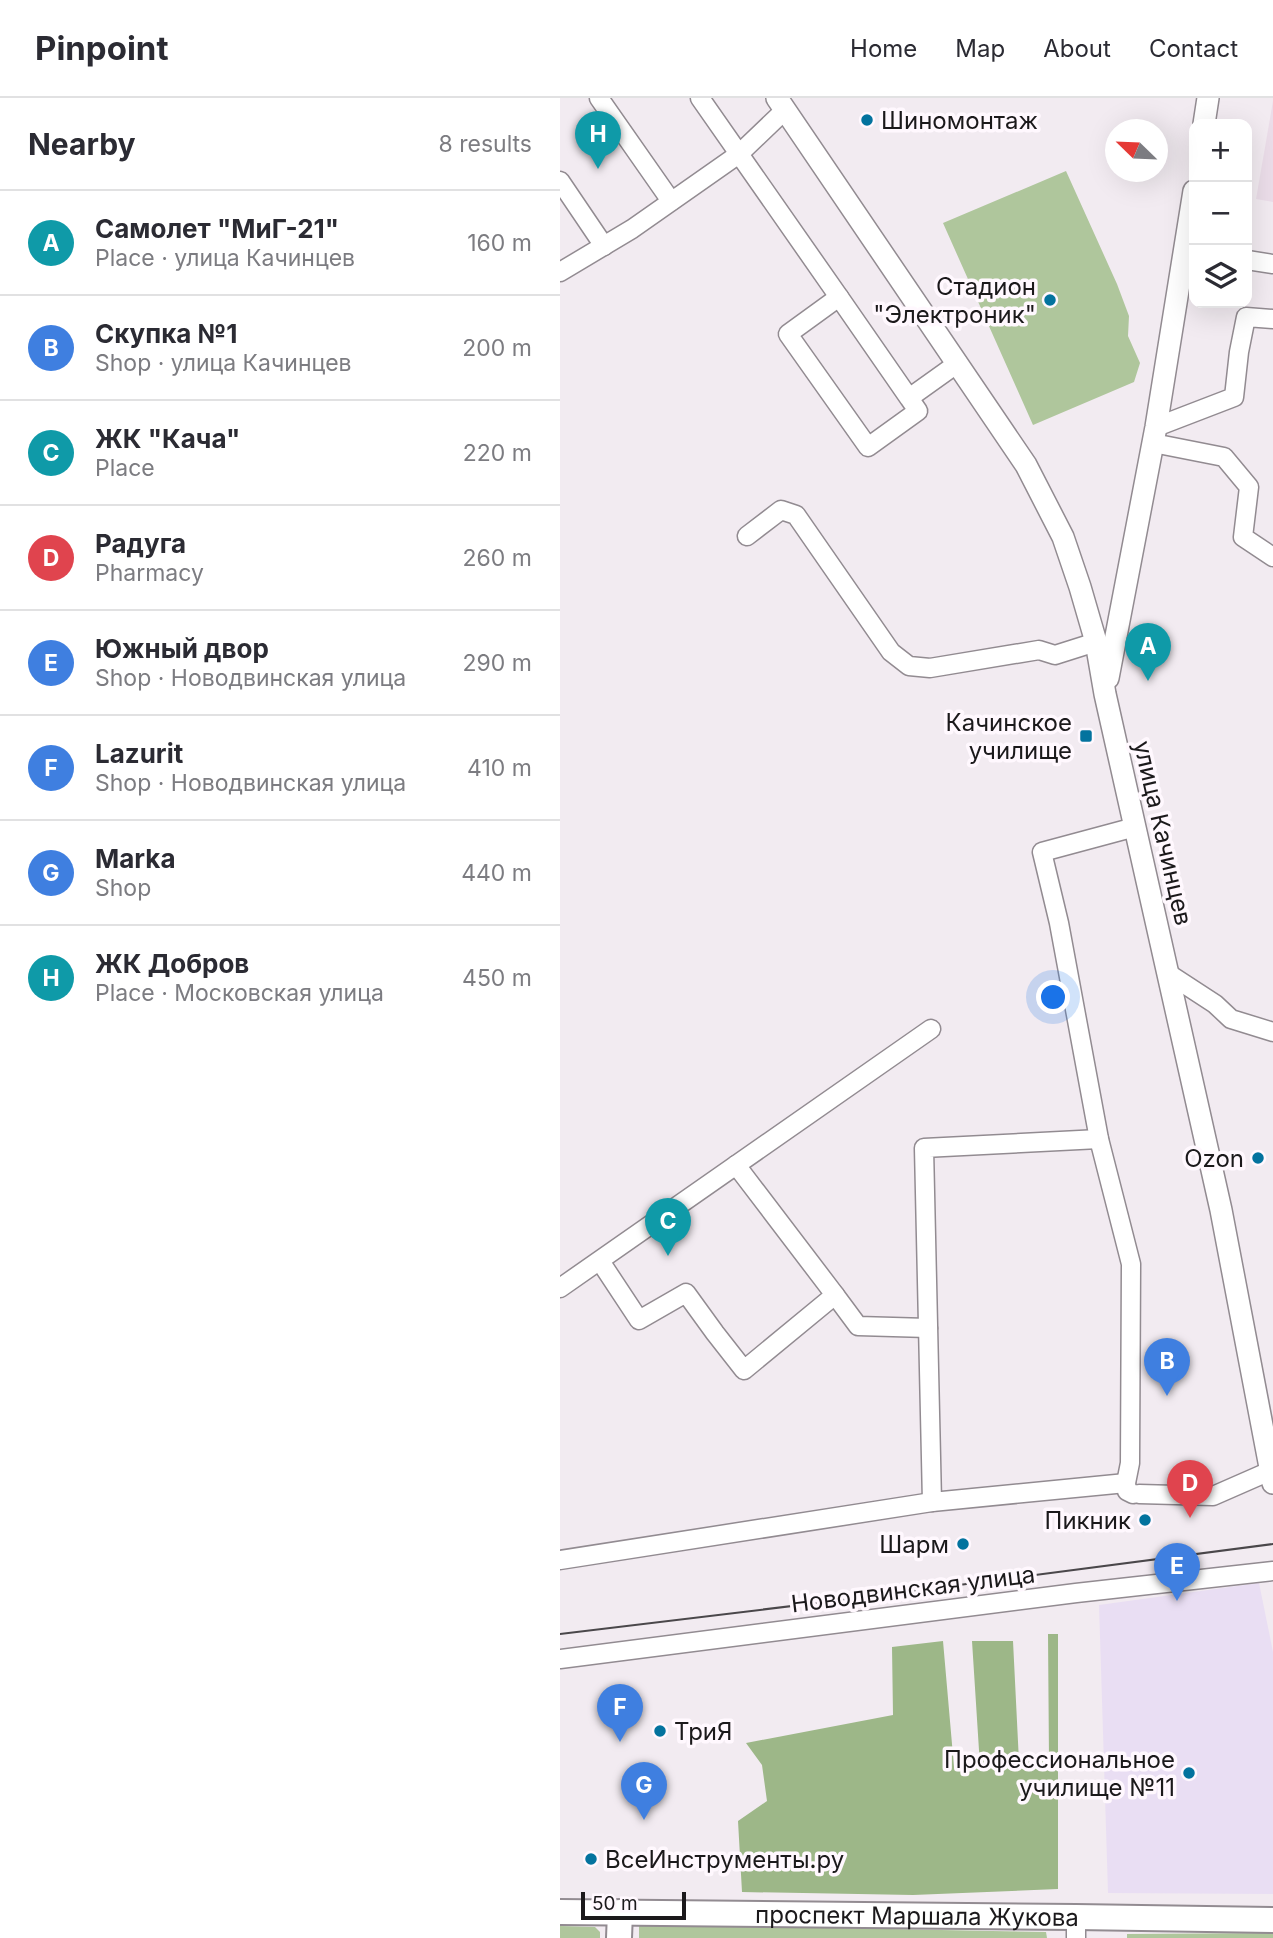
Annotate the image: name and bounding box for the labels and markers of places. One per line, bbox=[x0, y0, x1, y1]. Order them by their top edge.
place label: Шиномонтаж bbox=[881, 106, 1038, 135]
pin: H bbox=[575, 111, 621, 169]
marker: Шиномонтаж bbox=[859, 112, 875, 128]
place label: Стадион "Электроник" bbox=[873, 272, 1036, 329]
marker: Стадион "Электроник" bbox=[1042, 292, 1058, 308]
pin: A bbox=[1125, 623, 1171, 681]
place label: Качинское училище bbox=[946, 708, 1072, 765]
marker: Качинское училище bbox=[1078, 728, 1094, 744]
place label: Ozon bbox=[1184, 1144, 1244, 1173]
marker: Ozon bbox=[1250, 1150, 1266, 1166]
pin: C bbox=[645, 1198, 691, 1256]
pin: B bbox=[1144, 1338, 1190, 1396]
pin: D bbox=[1167, 1460, 1213, 1518]
place label: Пикник bbox=[1045, 1506, 1131, 1535]
marker: Пикник bbox=[1137, 1512, 1153, 1528]
place label: Шарм bbox=[879, 1530, 949, 1559]
marker: Шарм bbox=[955, 1536, 971, 1552]
pin: E bbox=[1154, 1543, 1200, 1601]
pin: F bbox=[597, 1684, 643, 1742]
place label: ТриЯ bbox=[674, 1717, 732, 1746]
marker: ТриЯ bbox=[652, 1723, 668, 1739]
place label: Профессиональное училище №11 bbox=[944, 1745, 1175, 1802]
pin: G bbox=[621, 1762, 667, 1820]
marker: Профессиональное училище №11 bbox=[1181, 1765, 1197, 1781]
place label: ВсеИнструменты.ру bbox=[605, 1845, 844, 1874]
marker: ВсеИнструменты.ру bbox=[583, 1851, 599, 1867]

